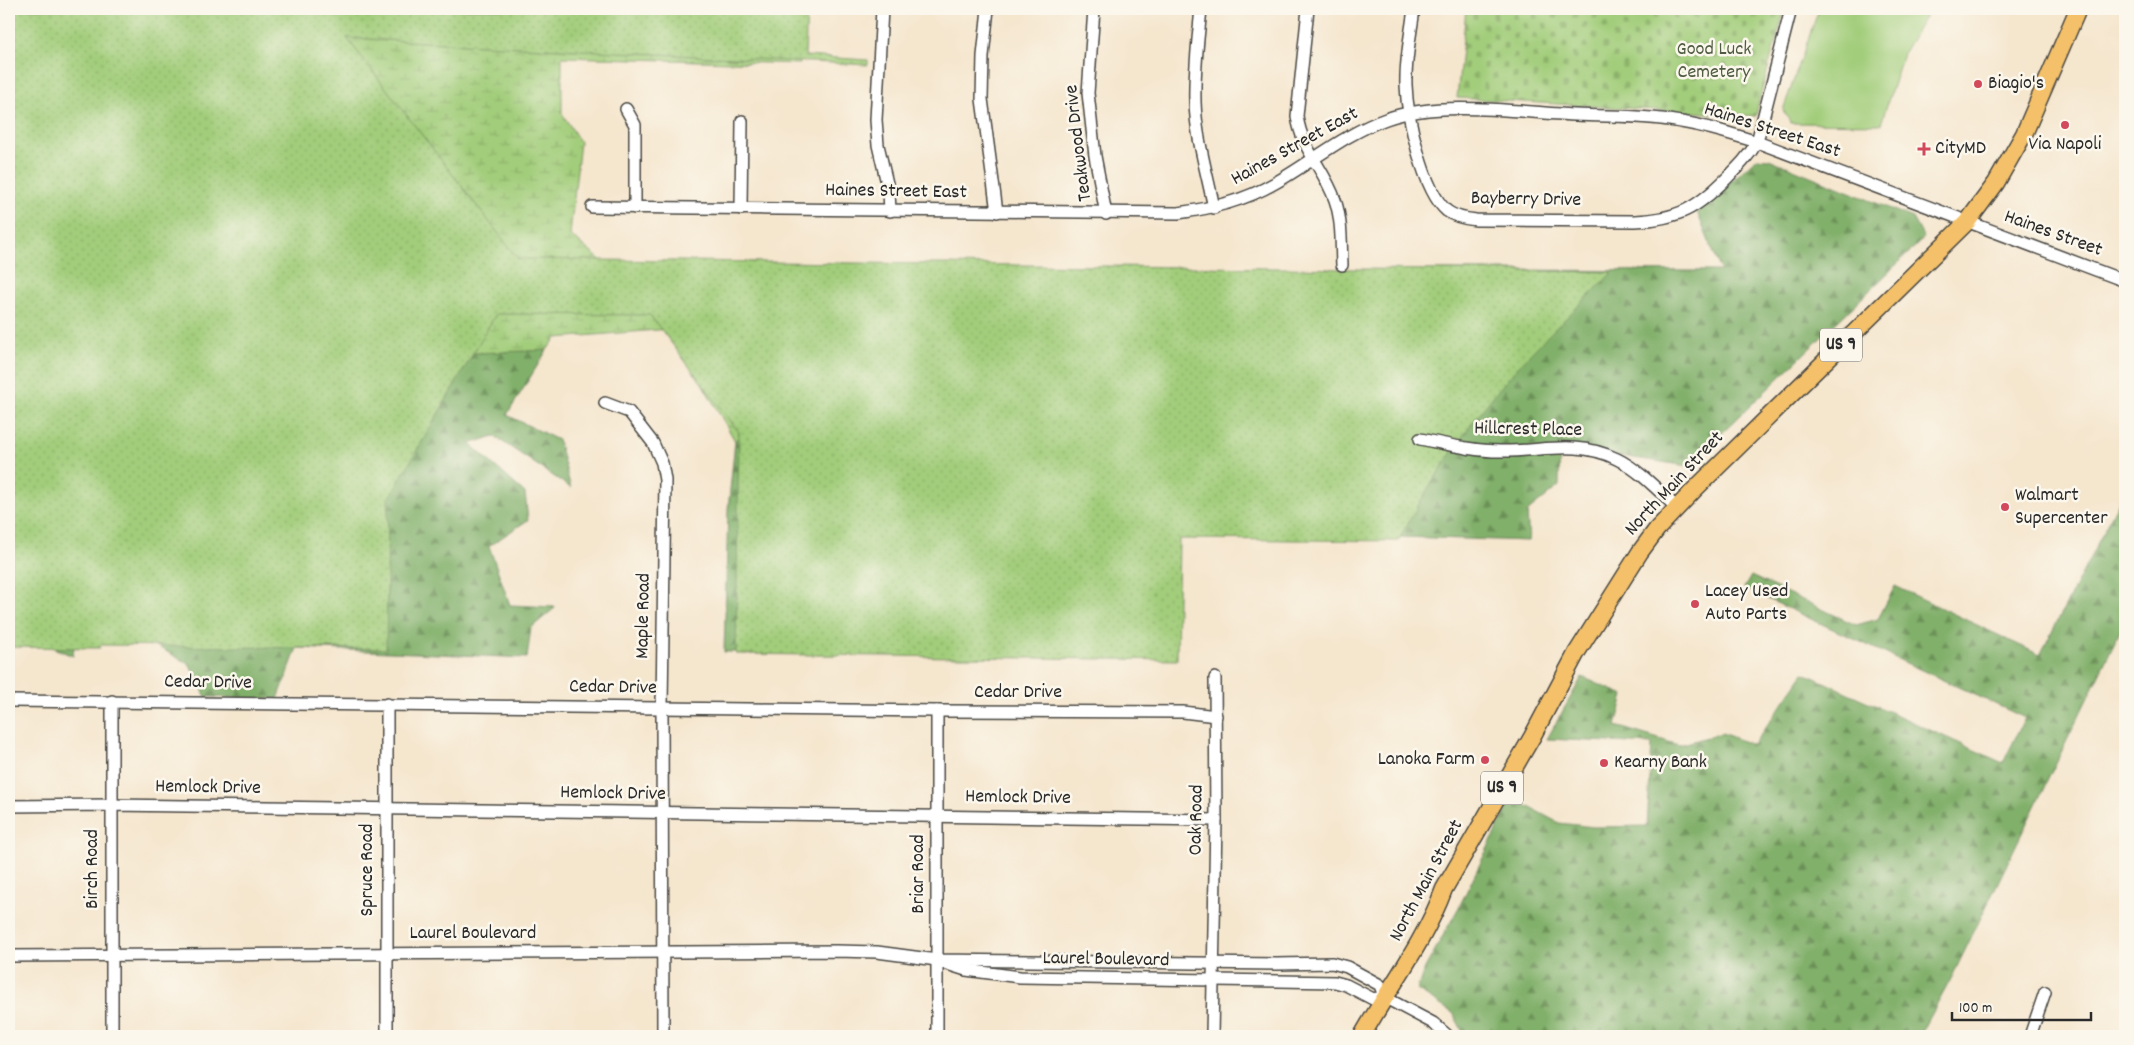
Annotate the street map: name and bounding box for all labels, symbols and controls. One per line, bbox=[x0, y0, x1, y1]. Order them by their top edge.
park label: Good Luck Cemetery bbox=[1677, 36, 1751, 87]
place label: Biagio's bbox=[1988, 70, 2044, 98]
marker: Biagio's bbox=[1972, 78, 1984, 90]
street label: Teakwood Drive bbox=[1058, 83, 1100, 203]
street label: Haines Street East bbox=[1700, 96, 1844, 166]
street label: Haines Street East bbox=[1226, 100, 1364, 194]
marker: Via Napoli bbox=[2059, 119, 2071, 131]
place label: Via Napoli bbox=[2028, 131, 2102, 159]
place label: CityMD bbox=[1935, 135, 1986, 163]
marker: CityMD bbox=[1917, 142, 1931, 156]
street label: Haines Street East bbox=[825, 177, 967, 207]
street label: Bayberry Drive bbox=[1471, 185, 1582, 215]
street label: Haines Street bbox=[2000, 203, 2106, 265]
road number: US 9 bbox=[1820, 328, 1862, 362]
street label: Hillcrest Place bbox=[1474, 415, 1582, 445]
street label: North Main Street bbox=[1619, 425, 1731, 543]
place label: Walmart Supercenter bbox=[2015, 482, 2108, 533]
marker: Walmart Supercenter bbox=[1999, 501, 2011, 513]
street label: Maple Road bbox=[629, 573, 659, 659]
place label: Lacey Used Auto Parts bbox=[1705, 578, 1788, 629]
marker: Lacey Used Auto Parts bbox=[1689, 598, 1701, 610]
street label: Cedar Drive bbox=[164, 668, 252, 698]
street label: Cedar Drive bbox=[569, 673, 657, 703]
street label: Cedar Drive bbox=[974, 679, 1062, 707]
place label: Lanoka Farm bbox=[1378, 746, 1475, 774]
place label: Kearny Bank bbox=[1614, 749, 1707, 777]
marker: Lanoka Farm bbox=[1479, 754, 1491, 766]
marker: Kearny Bank bbox=[1598, 757, 1610, 769]
road number: US 9 bbox=[1481, 771, 1523, 804]
street label: Hemlock Drive bbox=[155, 773, 261, 803]
street label: Hemlock Drive bbox=[560, 779, 666, 809]
street label: Hemlock Drive bbox=[965, 783, 1071, 813]
street label: Oak Road bbox=[1182, 784, 1212, 856]
street label: North Main Street bbox=[1383, 815, 1471, 947]
street label: Spruce Road bbox=[354, 824, 382, 916]
street label: Birch Road bbox=[79, 829, 107, 909]
street label: Briar Road bbox=[905, 834, 933, 914]
street label: Laurel Boulevard bbox=[410, 920, 536, 948]
street label: Laurel Boulevard bbox=[1042, 945, 1170, 975]
scale bar bbox=[1952, 990, 2090, 1022]
text: 100 m bbox=[1959, 998, 1992, 1020]

